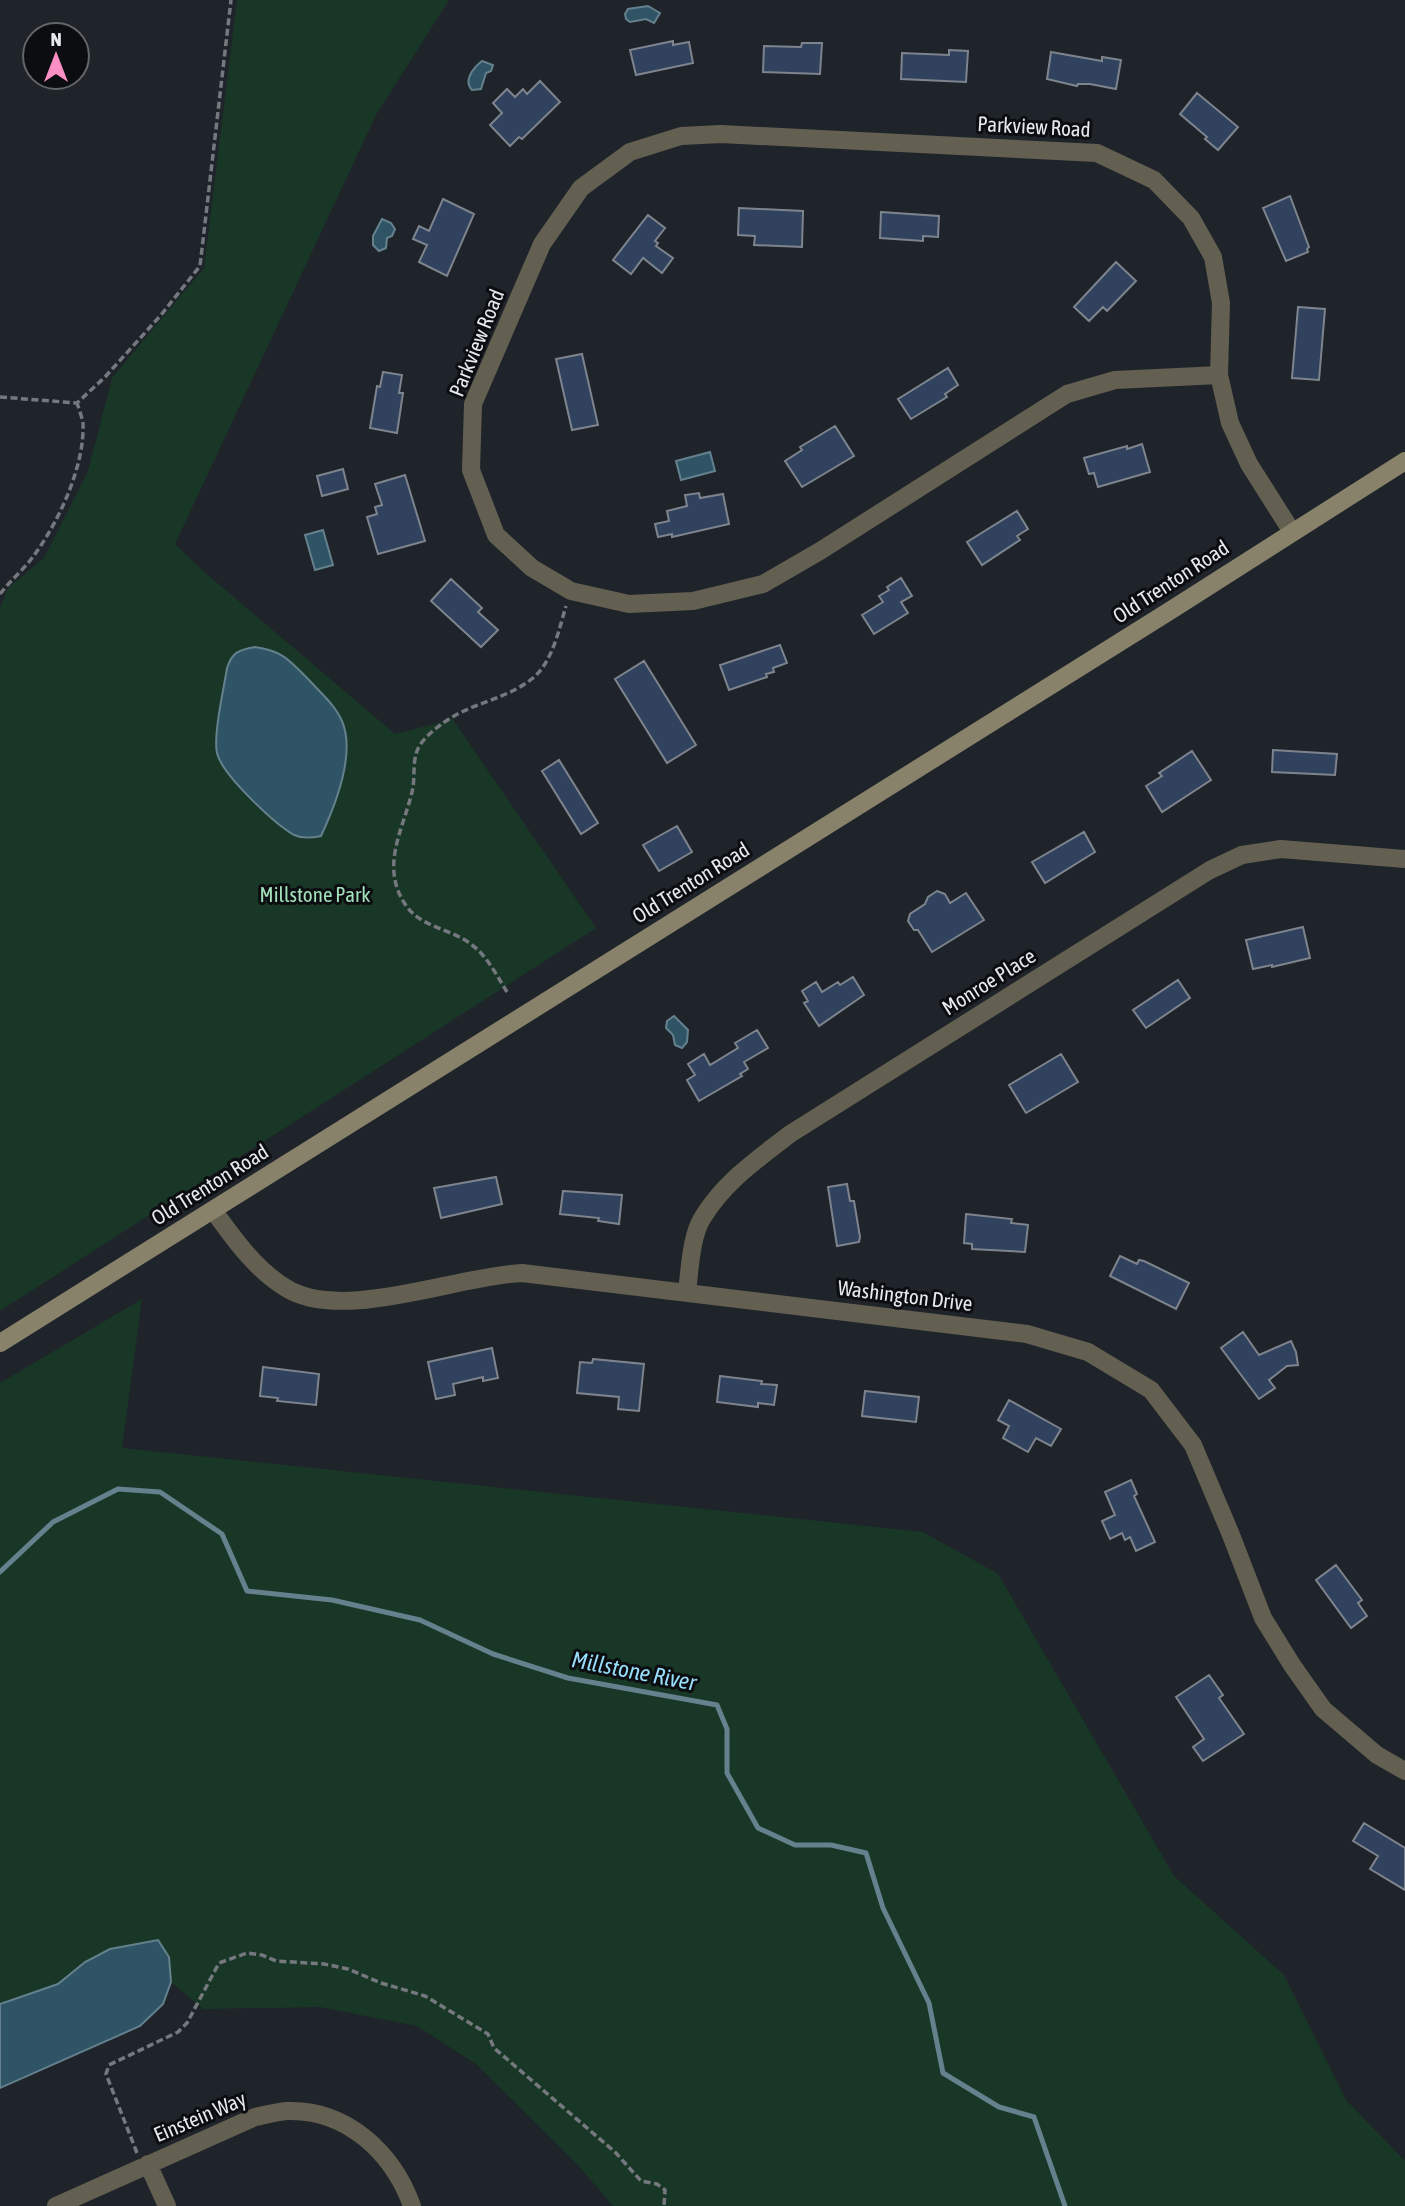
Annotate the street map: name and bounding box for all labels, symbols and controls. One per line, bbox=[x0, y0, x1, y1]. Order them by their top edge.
north arrow bbox=[21, 21, 91, 91]
text: N bbox=[50, 28, 62, 50]
street label: Parkview Road bbox=[977, 111, 1091, 141]
street label: Parkview Road bbox=[444, 286, 508, 400]
street label: Old Trenton Road bbox=[1108, 535, 1233, 627]
street label: Old Trenton Road bbox=[628, 837, 753, 928]
park label: Millstone Park bbox=[260, 882, 370, 906]
street label: Monroe Place bbox=[937, 943, 1040, 1019]
street label: Old Trenton Road bbox=[147, 1139, 272, 1230]
street label: Washington Drive bbox=[836, 1275, 974, 1315]
water label: Millstone River bbox=[570, 1646, 700, 1696]
street label: Einstein Way bbox=[150, 2086, 250, 2146]

